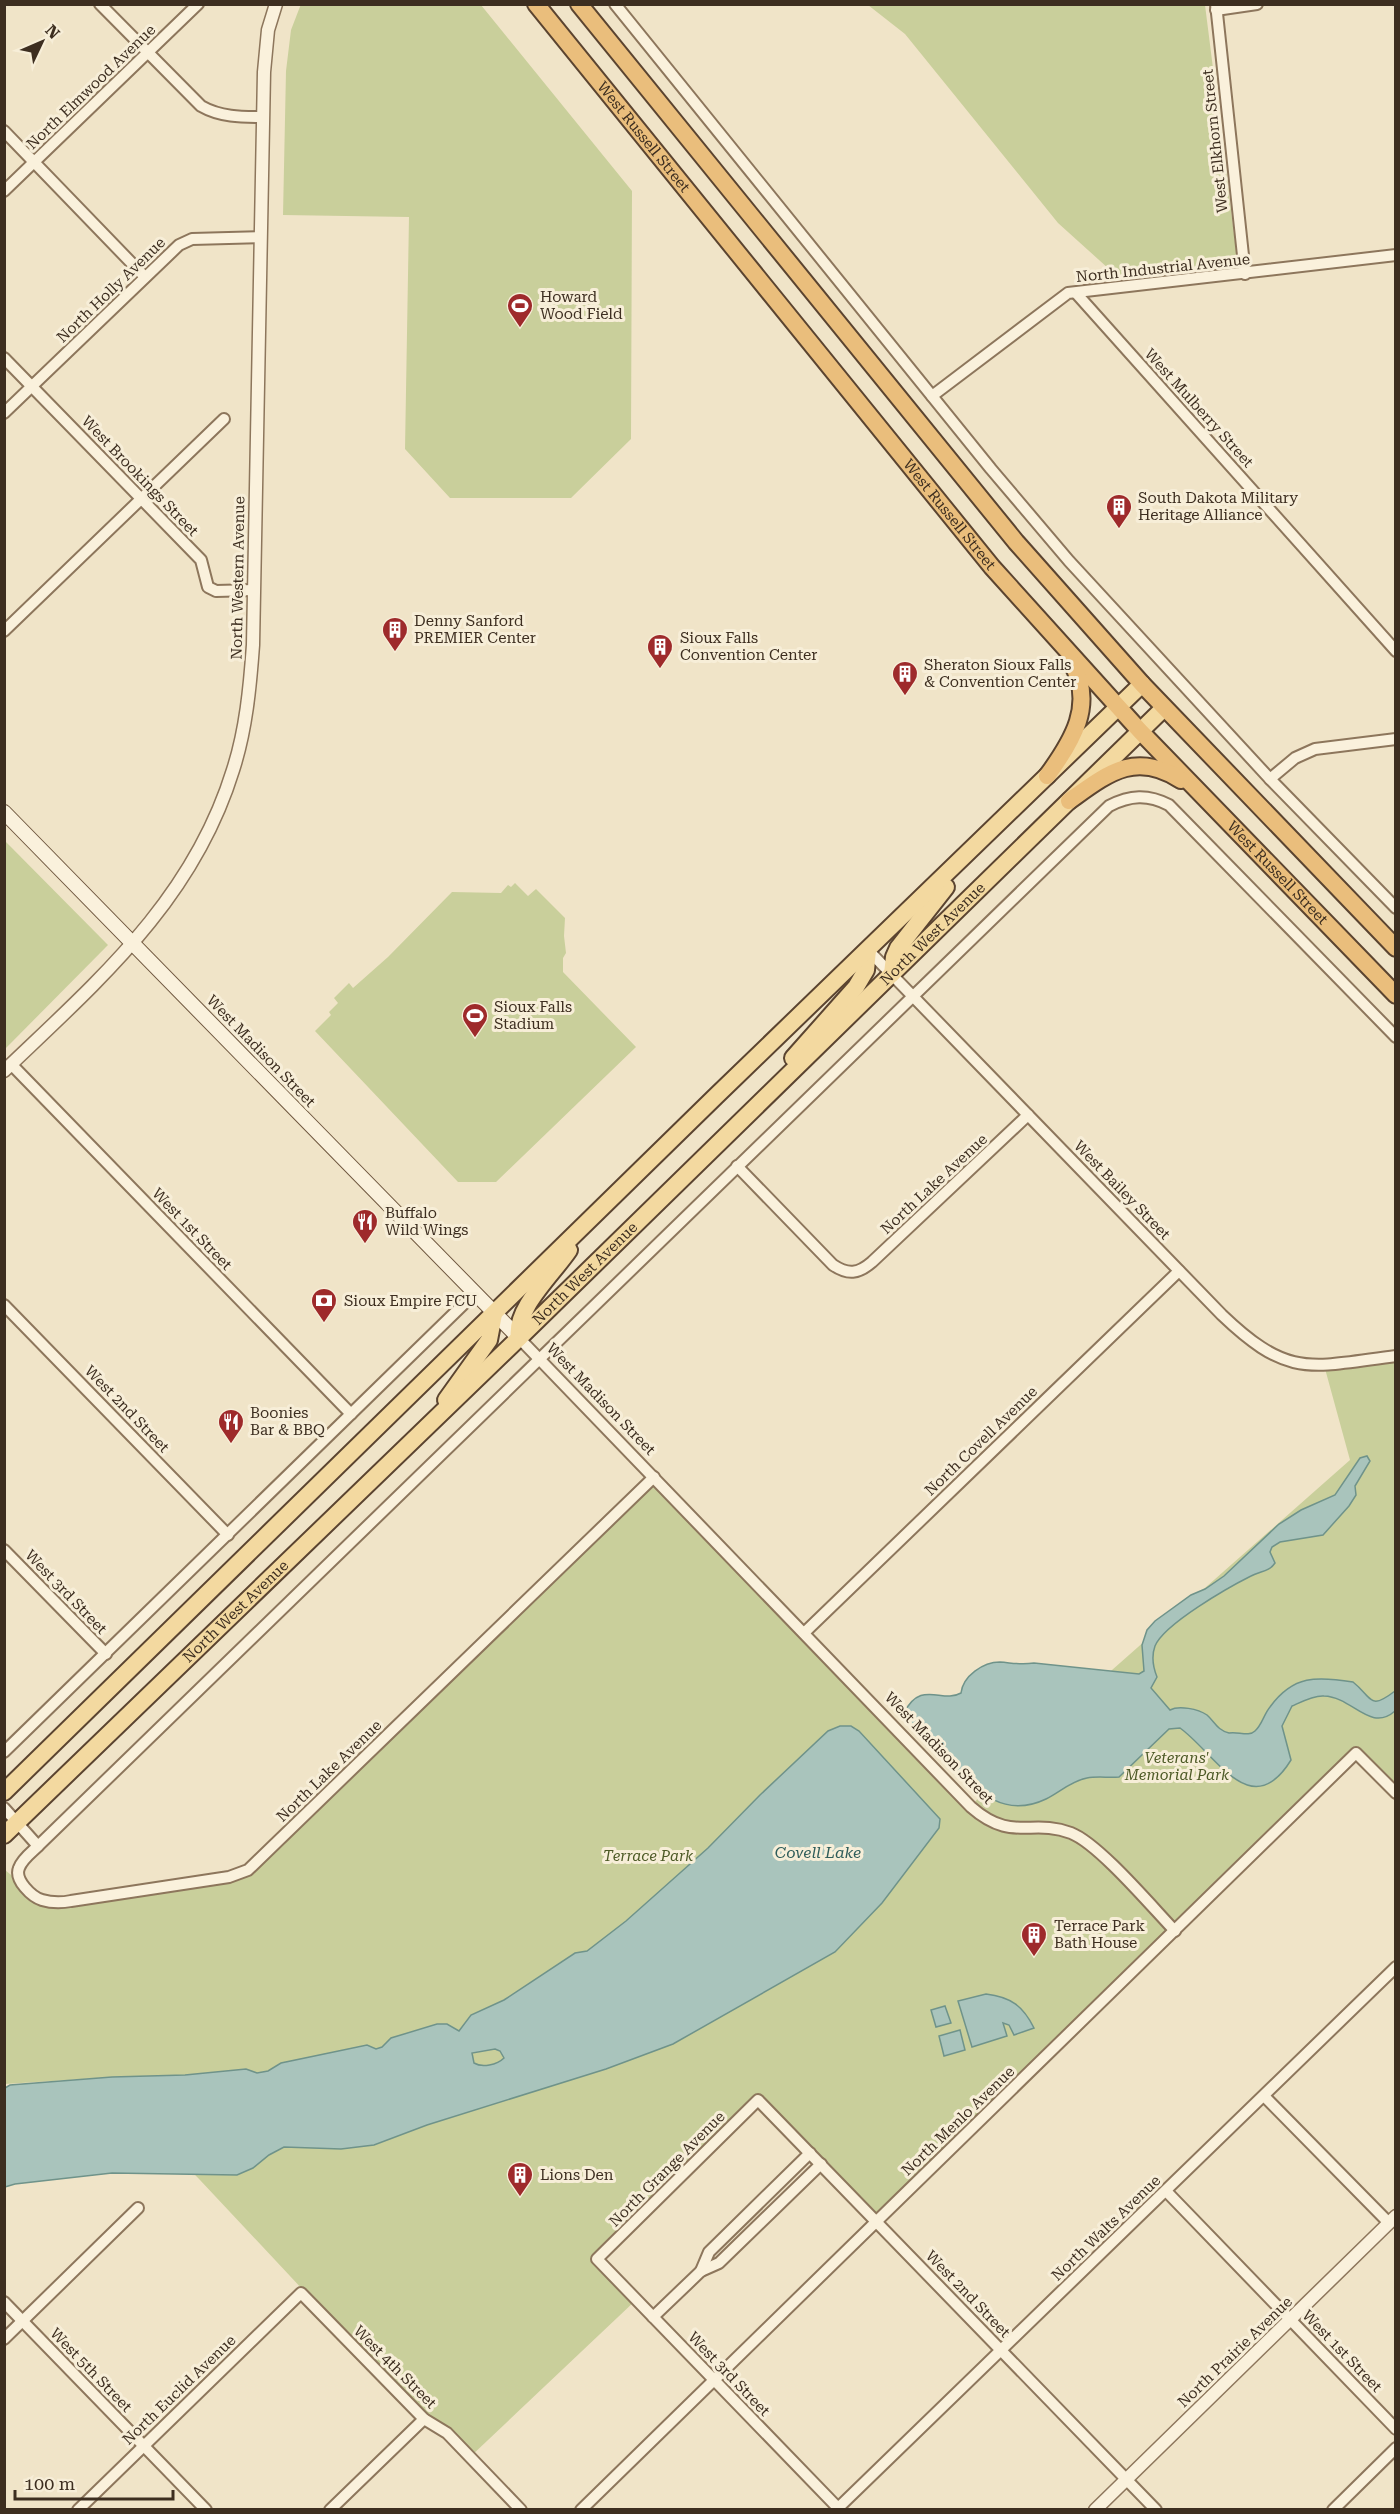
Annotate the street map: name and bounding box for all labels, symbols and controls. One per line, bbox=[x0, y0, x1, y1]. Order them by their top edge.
north arrow bbox=[12, 12, 72, 72]
street label: North Elmwood Avenue bbox=[23, 21, 159, 153]
street label: West Elkhorn Street bbox=[1198, 68, 1231, 214]
street label: West Russell Street bbox=[593, 78, 694, 196]
street label: North Holly Avenue bbox=[53, 234, 169, 346]
street label: North Industrial Avenue bbox=[1075, 250, 1251, 286]
place label: Howard Wood Field bbox=[540, 288, 623, 323]
sports icon: Howard Wood Field bbox=[505, 291, 535, 329]
street label: West Mulberry Street bbox=[1141, 345, 1257, 471]
street label: West Brookings Street bbox=[78, 412, 202, 540]
street label: West Russell Street bbox=[899, 456, 1000, 574]
place label: South Dakota Military Heritage Alliance bbox=[1138, 489, 1298, 524]
building icon: South Dakota Military Heritage Alliance bbox=[1104, 492, 1134, 530]
street label: North Western Avenue bbox=[228, 496, 248, 660]
place label: Denny Sanford PREMIER Center bbox=[414, 612, 536, 647]
building icon: Denny Sanford PREMIER Center bbox=[380, 615, 410, 653]
place label: Sioux Falls Convention Center bbox=[680, 629, 818, 664]
building icon: Sioux Falls Convention Center bbox=[645, 632, 675, 670]
place label: Sheraton Sioux Falls & Convention Center bbox=[924, 656, 1076, 691]
building icon: Sheraton Sioux Falls & Convention Center bbox=[890, 659, 920, 697]
street label: West Russell Street bbox=[1223, 817, 1332, 929]
street label: North West Avenue bbox=[876, 879, 989, 989]
street label: West Madison Street bbox=[203, 991, 319, 1111]
place label: Sioux Falls Stadium bbox=[494, 998, 572, 1033]
sports icon: Sioux Falls Stadium bbox=[460, 1001, 490, 1039]
street label: North Lake Avenue bbox=[877, 1130, 991, 1238]
street label: West Bailey Street bbox=[1070, 1137, 1174, 1244]
street label: West 1st Street bbox=[148, 1184, 236, 1274]
place label: Buffalo Wild Wings bbox=[385, 1204, 468, 1239]
restaurant icon: Buffalo Wild Wings bbox=[350, 1207, 380, 1245]
street label: North West Avenue bbox=[529, 1218, 641, 1329]
bank icon: Sioux Empire FCU bbox=[309, 1286, 339, 1324]
place label: Sioux Empire FCU bbox=[344, 1292, 477, 1310]
street label: West Madison Street bbox=[543, 1339, 659, 1459]
street label: West 2nd Street bbox=[81, 1362, 173, 1456]
street label: North Covell Avenue bbox=[921, 1383, 1041, 1499]
place label: Boonies Bar & BBQ bbox=[250, 1404, 325, 1439]
restaurant icon: Boonies Bar & BBQ bbox=[216, 1407, 246, 1445]
street label: West 3rd Street bbox=[21, 1546, 111, 1638]
street label: North West Avenue bbox=[179, 1556, 292, 1666]
street label: West Madison Street bbox=[881, 1688, 997, 1808]
street label: North Lake Avenue bbox=[273, 1716, 385, 1826]
park label: Veterans' Memorial Park bbox=[1124, 1749, 1230, 1784]
water label: Covell Lake bbox=[775, 1843, 861, 1862]
park label: Terrace Park bbox=[603, 1847, 694, 1865]
place label: Terrace Park Bath House bbox=[1054, 1917, 1145, 1952]
building icon: Terrace Park Bath House bbox=[1019, 1920, 1049, 1958]
street label: North Menlo Avenue bbox=[898, 2063, 1018, 2179]
street label: North Grange Avenue bbox=[605, 2107, 729, 2231]
building icon: Lions Den bbox=[505, 2160, 535, 2198]
place label: Lions Den bbox=[540, 2166, 614, 2184]
street label: North Walts Avenue bbox=[1048, 2171, 1164, 2285]
street label: West 2nd Street bbox=[922, 2247, 1014, 2341]
street label: North Prairie Avenue bbox=[1174, 2293, 1296, 2411]
street label: West 1st Street bbox=[1298, 2306, 1386, 2396]
street label: West 4th Street bbox=[350, 2322, 440, 2412]
street label: West 5th Street bbox=[46, 2324, 136, 2416]
street label: West 3rd Street bbox=[684, 2328, 774, 2420]
street label: North Euclid Avenue bbox=[119, 2331, 239, 2449]
scale bar bbox=[15, 2463, 172, 2501]
text: 100 m bbox=[24, 2473, 75, 2494]

